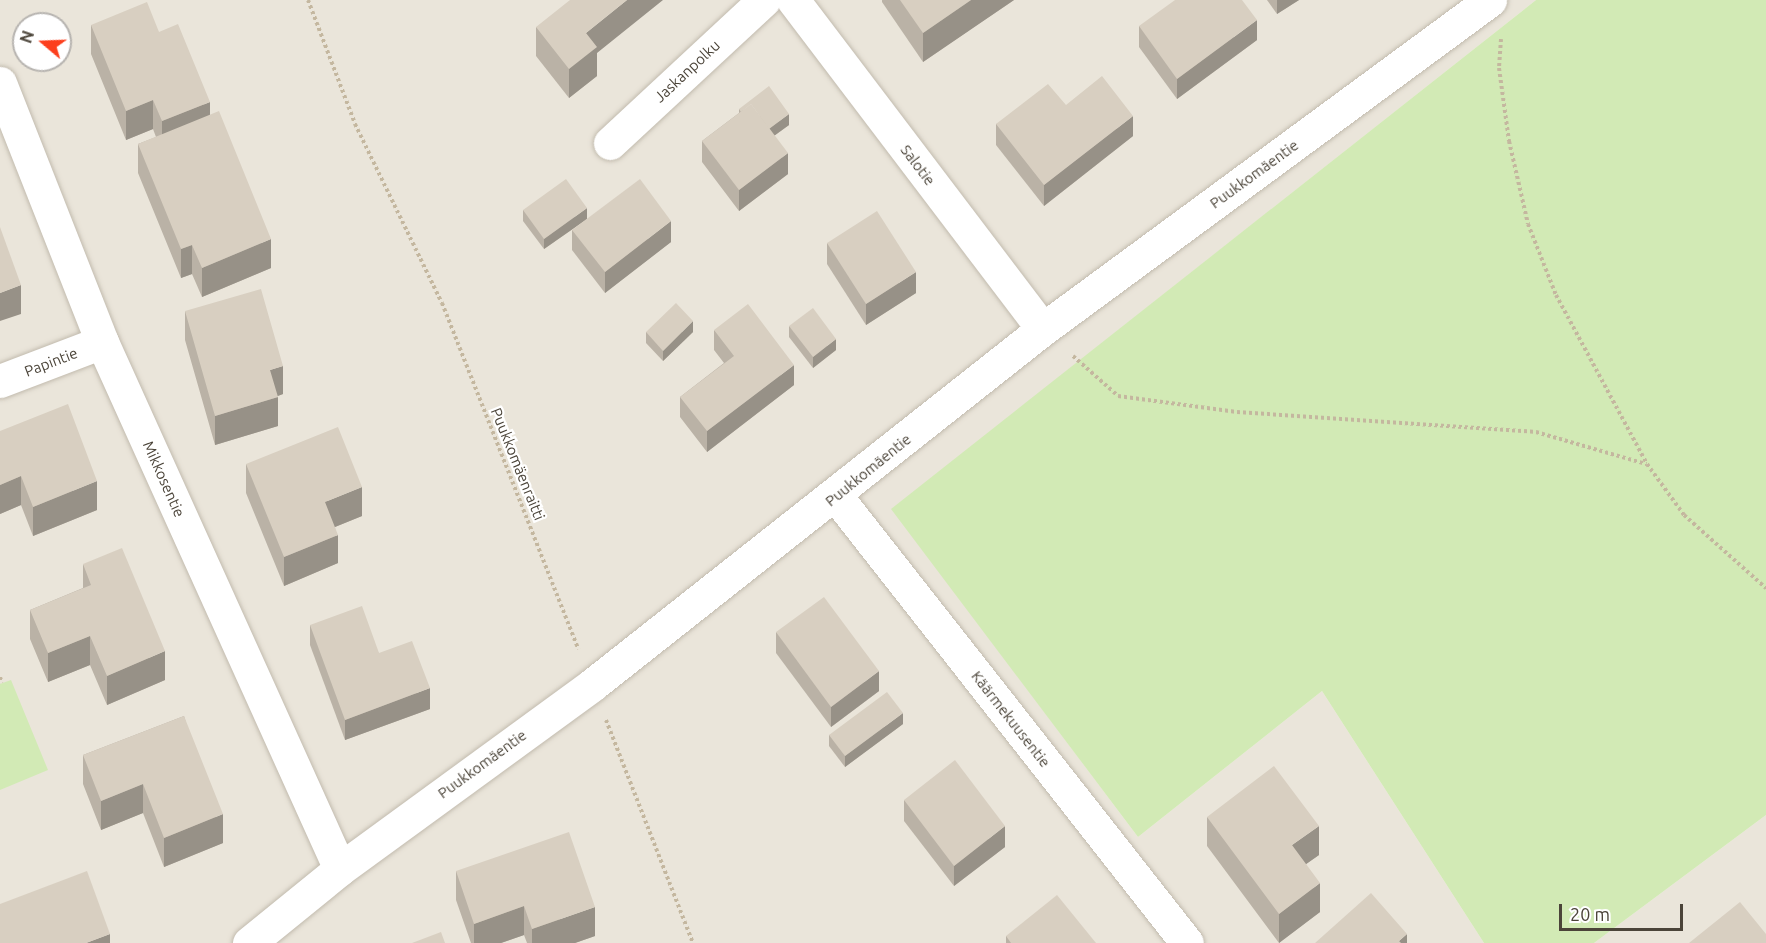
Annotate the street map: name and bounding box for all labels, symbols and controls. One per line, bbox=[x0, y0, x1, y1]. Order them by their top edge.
north arrow bbox=[12, 12, 72, 72]
text: N bbox=[16, 28, 37, 45]
street label: Jaskanpolku bbox=[650, 36, 724, 106]
street label: Puukkomäentie bbox=[1206, 136, 1302, 212]
street label: Salotie bbox=[897, 141, 939, 189]
street label: Papintie bbox=[22, 344, 80, 380]
street label: Puukkomäenraitti bbox=[487, 405, 549, 523]
street label: Puukkomäentie bbox=[822, 430, 914, 510]
street label: Mikkosentie bbox=[139, 438, 189, 520]
street label: Käärmekuusentie bbox=[968, 667, 1054, 771]
street label: Puukkomäentie bbox=[434, 726, 530, 802]
scale bar bbox=[1562, 892, 1686, 930]
text: 20 m bbox=[1570, 904, 1610, 924]

